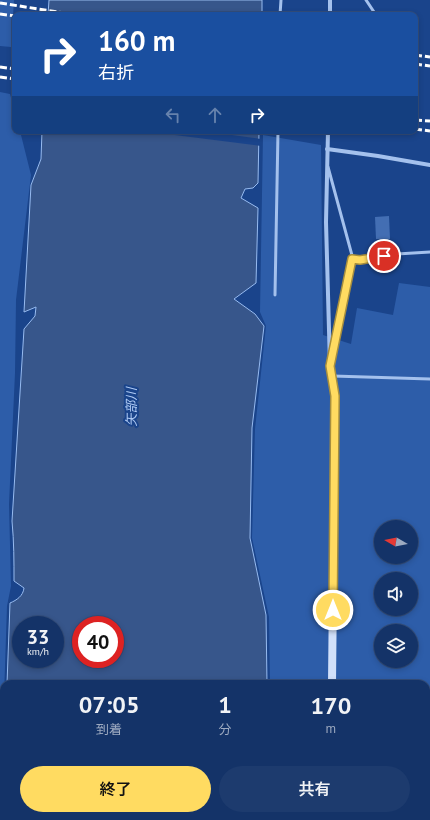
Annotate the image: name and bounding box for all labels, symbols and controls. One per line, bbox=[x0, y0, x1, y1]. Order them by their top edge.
text: 160 m bbox=[98, 22, 175, 59]
icon: right bbox=[32, 28, 84, 80]
text: 右折 bbox=[98, 61, 134, 84]
icon: left bbox=[162, 104, 184, 126]
icon: ahead bbox=[204, 104, 226, 126]
icon: right bbox=[246, 104, 268, 126]
pin bbox=[367, 239, 401, 273]
icon: arrive bbox=[373, 245, 395, 267]
water label: 矢部川 bbox=[123, 386, 140, 427]
north arrow bbox=[374, 520, 418, 564]
map controls bbox=[374, 520, 418, 668]
button: sound bbox=[374, 572, 418, 616]
position arrow bbox=[312, 589, 354, 631]
speed limit sign: 40 bbox=[72, 616, 124, 668]
text: 33 bbox=[27, 624, 49, 650]
button: layers bbox=[374, 624, 418, 668]
text: km/h bbox=[27, 645, 49, 658]
text: 07:05 bbox=[79, 689, 140, 720]
text: 1 bbox=[218, 689, 232, 720]
text: 170 bbox=[310, 690, 351, 721]
text: m bbox=[326, 720, 336, 737]
text: 到着 bbox=[96, 721, 122, 738]
text: 分 bbox=[219, 721, 232, 738]
button: 終了 bbox=[20, 766, 211, 812]
button: 共有 bbox=[219, 766, 410, 812]

